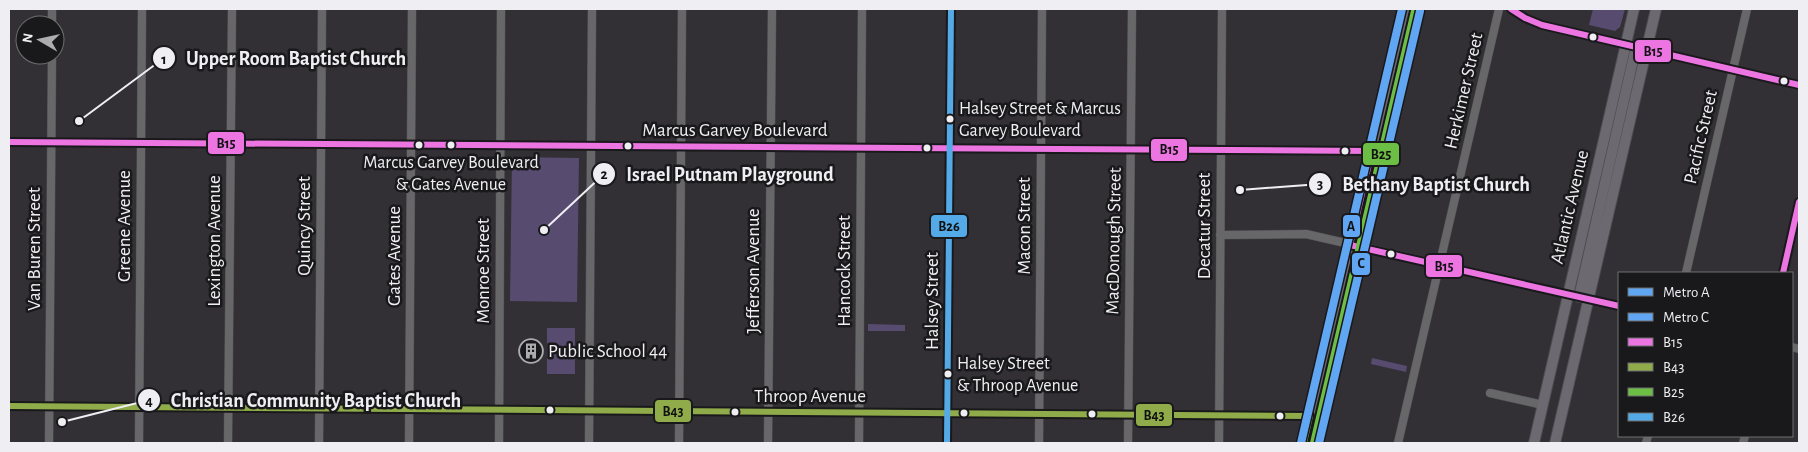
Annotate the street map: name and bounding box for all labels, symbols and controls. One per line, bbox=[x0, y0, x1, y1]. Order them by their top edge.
north arrow bbox=[15, 15, 65, 65]
street label: Herkimer Street bbox=[1441, 31, 1487, 151]
text: N bbox=[20, 32, 36, 44]
unlabelled marker bbox=[1588, 32, 1598, 42]
line badge: B15 bbox=[1634, 39, 1672, 63]
callout: Upper Room Baptist Church bbox=[151, 41, 416, 76]
text: B15 bbox=[1643, 45, 1663, 59]
text: Upper Room Baptist Church bbox=[186, 49, 406, 69]
text: 1 bbox=[161, 52, 167, 67]
unlabelled marker bbox=[1779, 76, 1789, 86]
street label: Pacific Street bbox=[1681, 88, 1721, 186]
place label: Halsey Street & Marcus Garvey Boulevard bbox=[959, 100, 1121, 140]
marker: Halsey Street & Marcus Garvey Boulevard bbox=[945, 114, 955, 124]
street label: Marcus Garvey Boulevard bbox=[642, 121, 828, 140]
line badge: B15 bbox=[207, 131, 245, 155]
text: B15 bbox=[216, 137, 236, 151]
line badge: B15 bbox=[1150, 138, 1188, 162]
unlabelled marker bbox=[414, 140, 424, 150]
marker: Marcus Garvey Boulevard & Gates Avenue bbox=[446, 140, 456, 150]
unlabelled marker bbox=[623, 141, 633, 151]
line badge: B25 bbox=[1362, 142, 1400, 166]
unlabelled marker bbox=[922, 143, 932, 153]
text: B15 bbox=[1159, 143, 1179, 157]
unlabelled marker bbox=[1340, 146, 1350, 156]
text: B25 bbox=[1371, 148, 1391, 162]
street label: Atlantic Avenue bbox=[1548, 148, 1592, 266]
place label: Marcus Garvey Boulevard & Gates Avenue bbox=[363, 154, 539, 194]
callout: Israel Putnam Playground bbox=[592, 156, 844, 191]
text: Israel Putnam Playground bbox=[626, 165, 834, 185]
text: 2 bbox=[600, 167, 608, 182]
street label: MacDonough Street bbox=[1103, 167, 1125, 315]
callout: Bethany Baptist Church bbox=[1307, 167, 1540, 202]
street label: Greene Avenue bbox=[115, 170, 134, 282]
street label: Decatur Street bbox=[1195, 173, 1214, 279]
street label: Lexington Avenue bbox=[205, 175, 224, 307]
text: Bethany Baptist Church bbox=[1342, 175, 1530, 195]
street label: Quincy Street bbox=[295, 176, 314, 276]
street label: Macon Street bbox=[1015, 177, 1034, 275]
text: 3 bbox=[1317, 177, 1323, 192]
street label: Van Buren Street bbox=[25, 187, 44, 311]
street label: Gates Avenue bbox=[385, 206, 404, 306]
street label: Jefferson Avenue bbox=[744, 209, 763, 333]
line badge: B26 bbox=[930, 214, 968, 238]
line badge: A bbox=[1342, 214, 1361, 238]
street label: Hancock Street bbox=[835, 215, 854, 327]
street label: Monroe Street bbox=[474, 218, 493, 324]
text: B26 bbox=[938, 220, 960, 234]
text: A bbox=[1347, 220, 1356, 234]
unlabelled marker bbox=[1386, 249, 1396, 259]
street label: Halsey Street bbox=[923, 252, 942, 350]
line badge: C bbox=[1351, 252, 1371, 276]
line badge: B15 bbox=[1425, 254, 1463, 278]
text: C bbox=[1357, 257, 1365, 271]
text: B15 bbox=[1434, 260, 1454, 274]
legend bbox=[1618, 272, 1793, 437]
text: Metro A bbox=[1663, 285, 1710, 300]
text: Metro C bbox=[1663, 310, 1709, 325]
text: B15 bbox=[1663, 335, 1683, 350]
building icon: Public School 44 bbox=[518, 338, 544, 364]
place label: Public School 44 bbox=[548, 342, 667, 361]
place label: Halsey Street & Throop Avenue bbox=[957, 355, 1078, 395]
text: B43 bbox=[1663, 360, 1684, 375]
marker: Halsey Street & Throop Avenue bbox=[943, 369, 953, 379]
callout: Christian Community Baptist Church bbox=[136, 383, 471, 418]
text: B25 bbox=[1663, 385, 1684, 400]
street label: Throop Avenue bbox=[754, 387, 866, 406]
text: Christian Community Baptist Church bbox=[171, 391, 461, 411]
text: 4 bbox=[145, 394, 153, 409]
line badge: B43 bbox=[654, 399, 692, 423]
line badge: B43 bbox=[1135, 403, 1173, 427]
unlabelled marker bbox=[545, 405, 555, 415]
text: B43 bbox=[662, 405, 684, 419]
unlabelled marker bbox=[730, 407, 740, 417]
unlabelled marker bbox=[959, 408, 969, 418]
unlabelled marker bbox=[1087, 409, 1097, 419]
text: B43 bbox=[1143, 409, 1165, 423]
text: B26 bbox=[1663, 410, 1685, 425]
unlabelled marker bbox=[1275, 411, 1285, 421]

